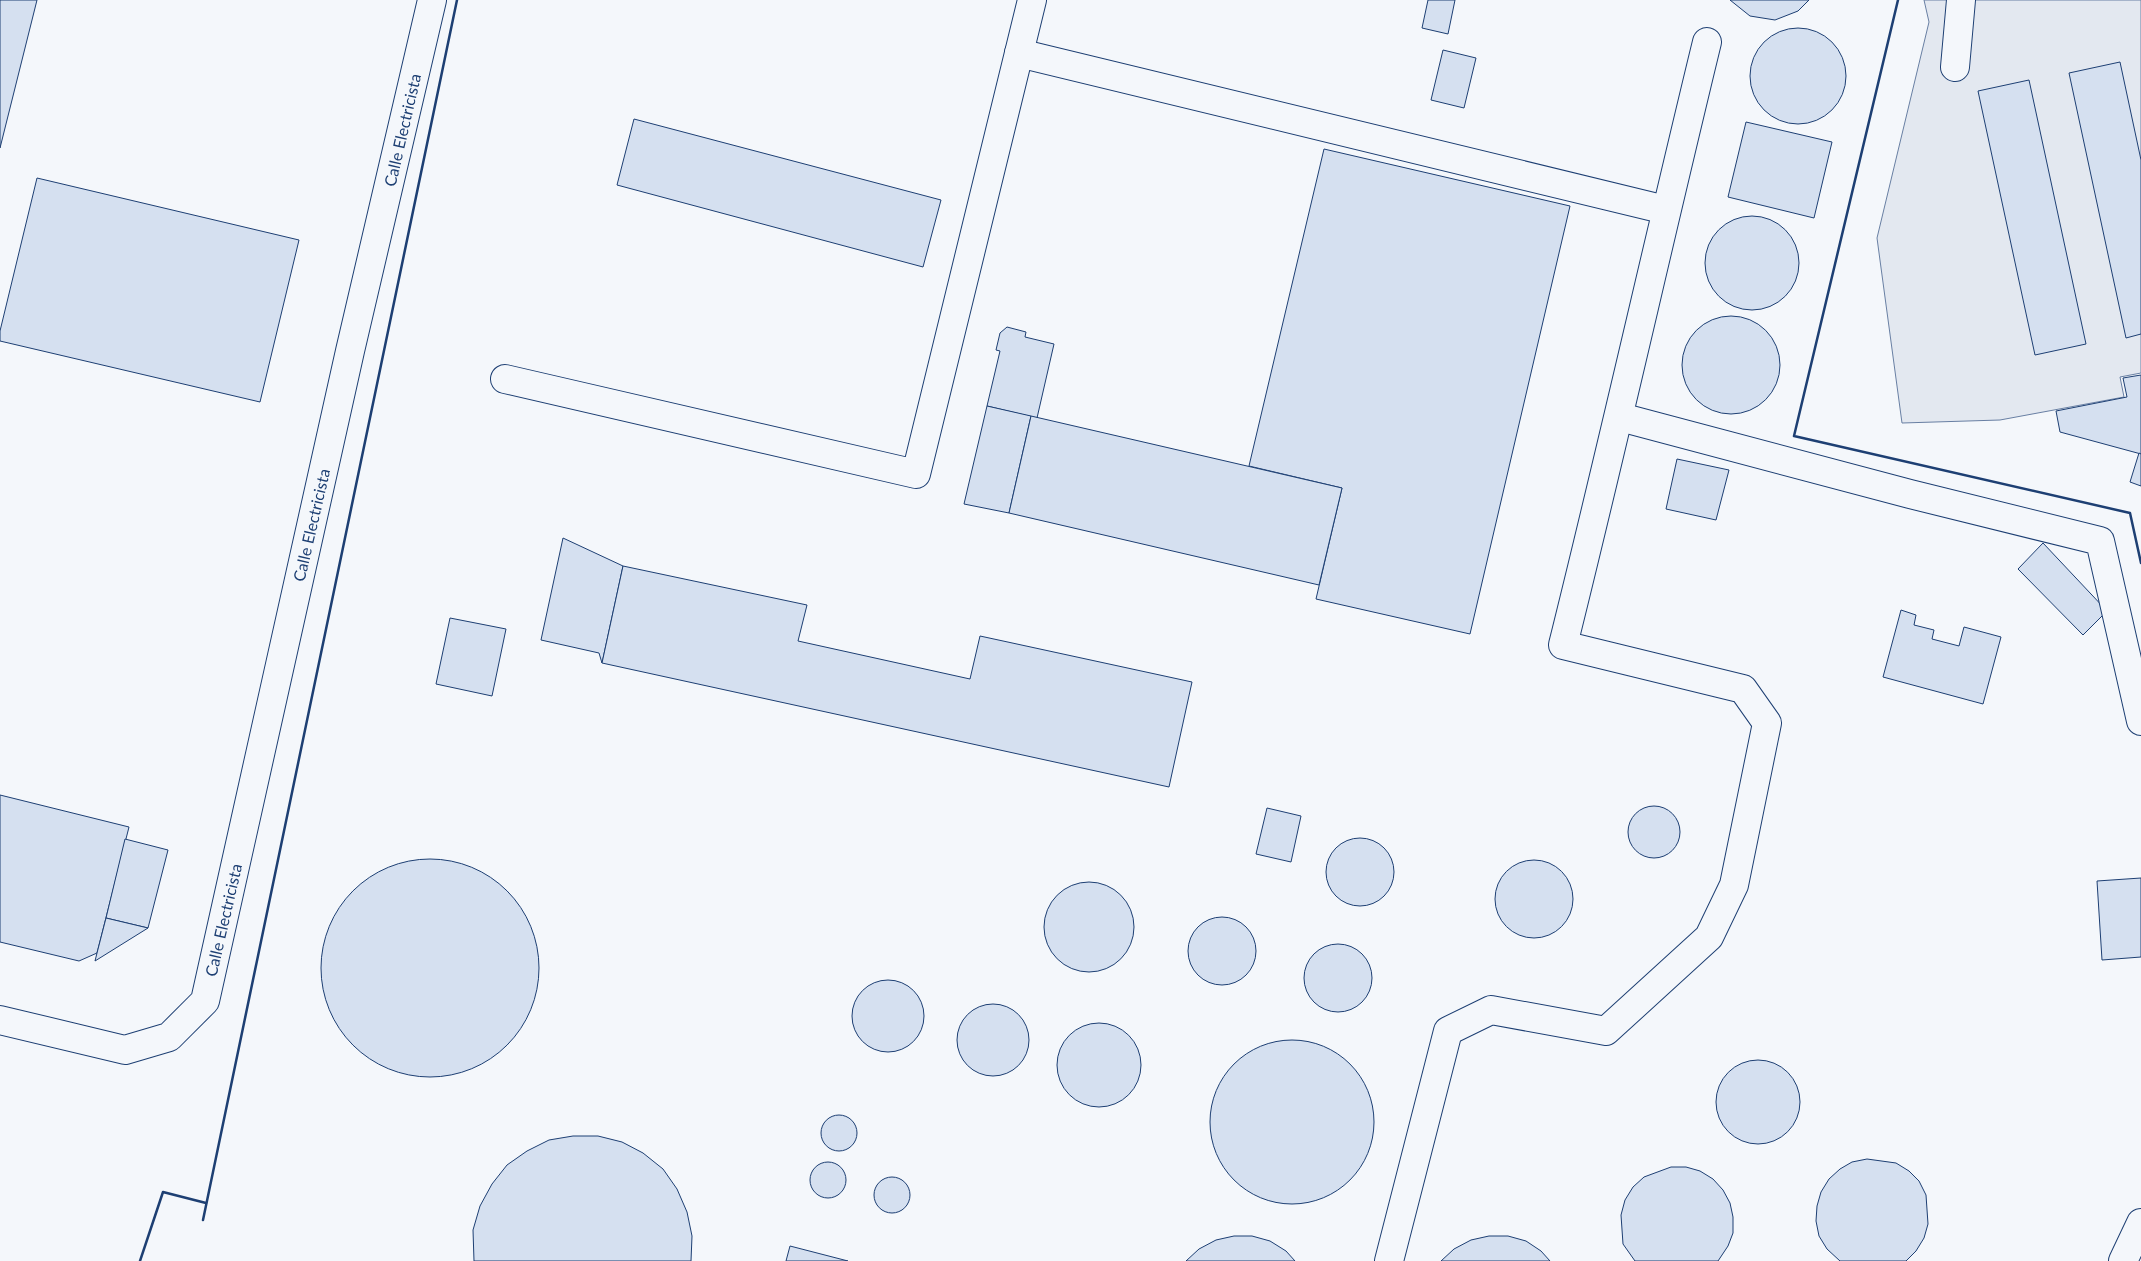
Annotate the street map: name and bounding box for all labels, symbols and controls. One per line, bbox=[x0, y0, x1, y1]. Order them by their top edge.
street label: Calle Electricista bbox=[380, 72, 424, 188]
street label: Calle Electricista bbox=[289, 467, 333, 583]
street label: Calle Electricista bbox=[201, 862, 245, 978]

